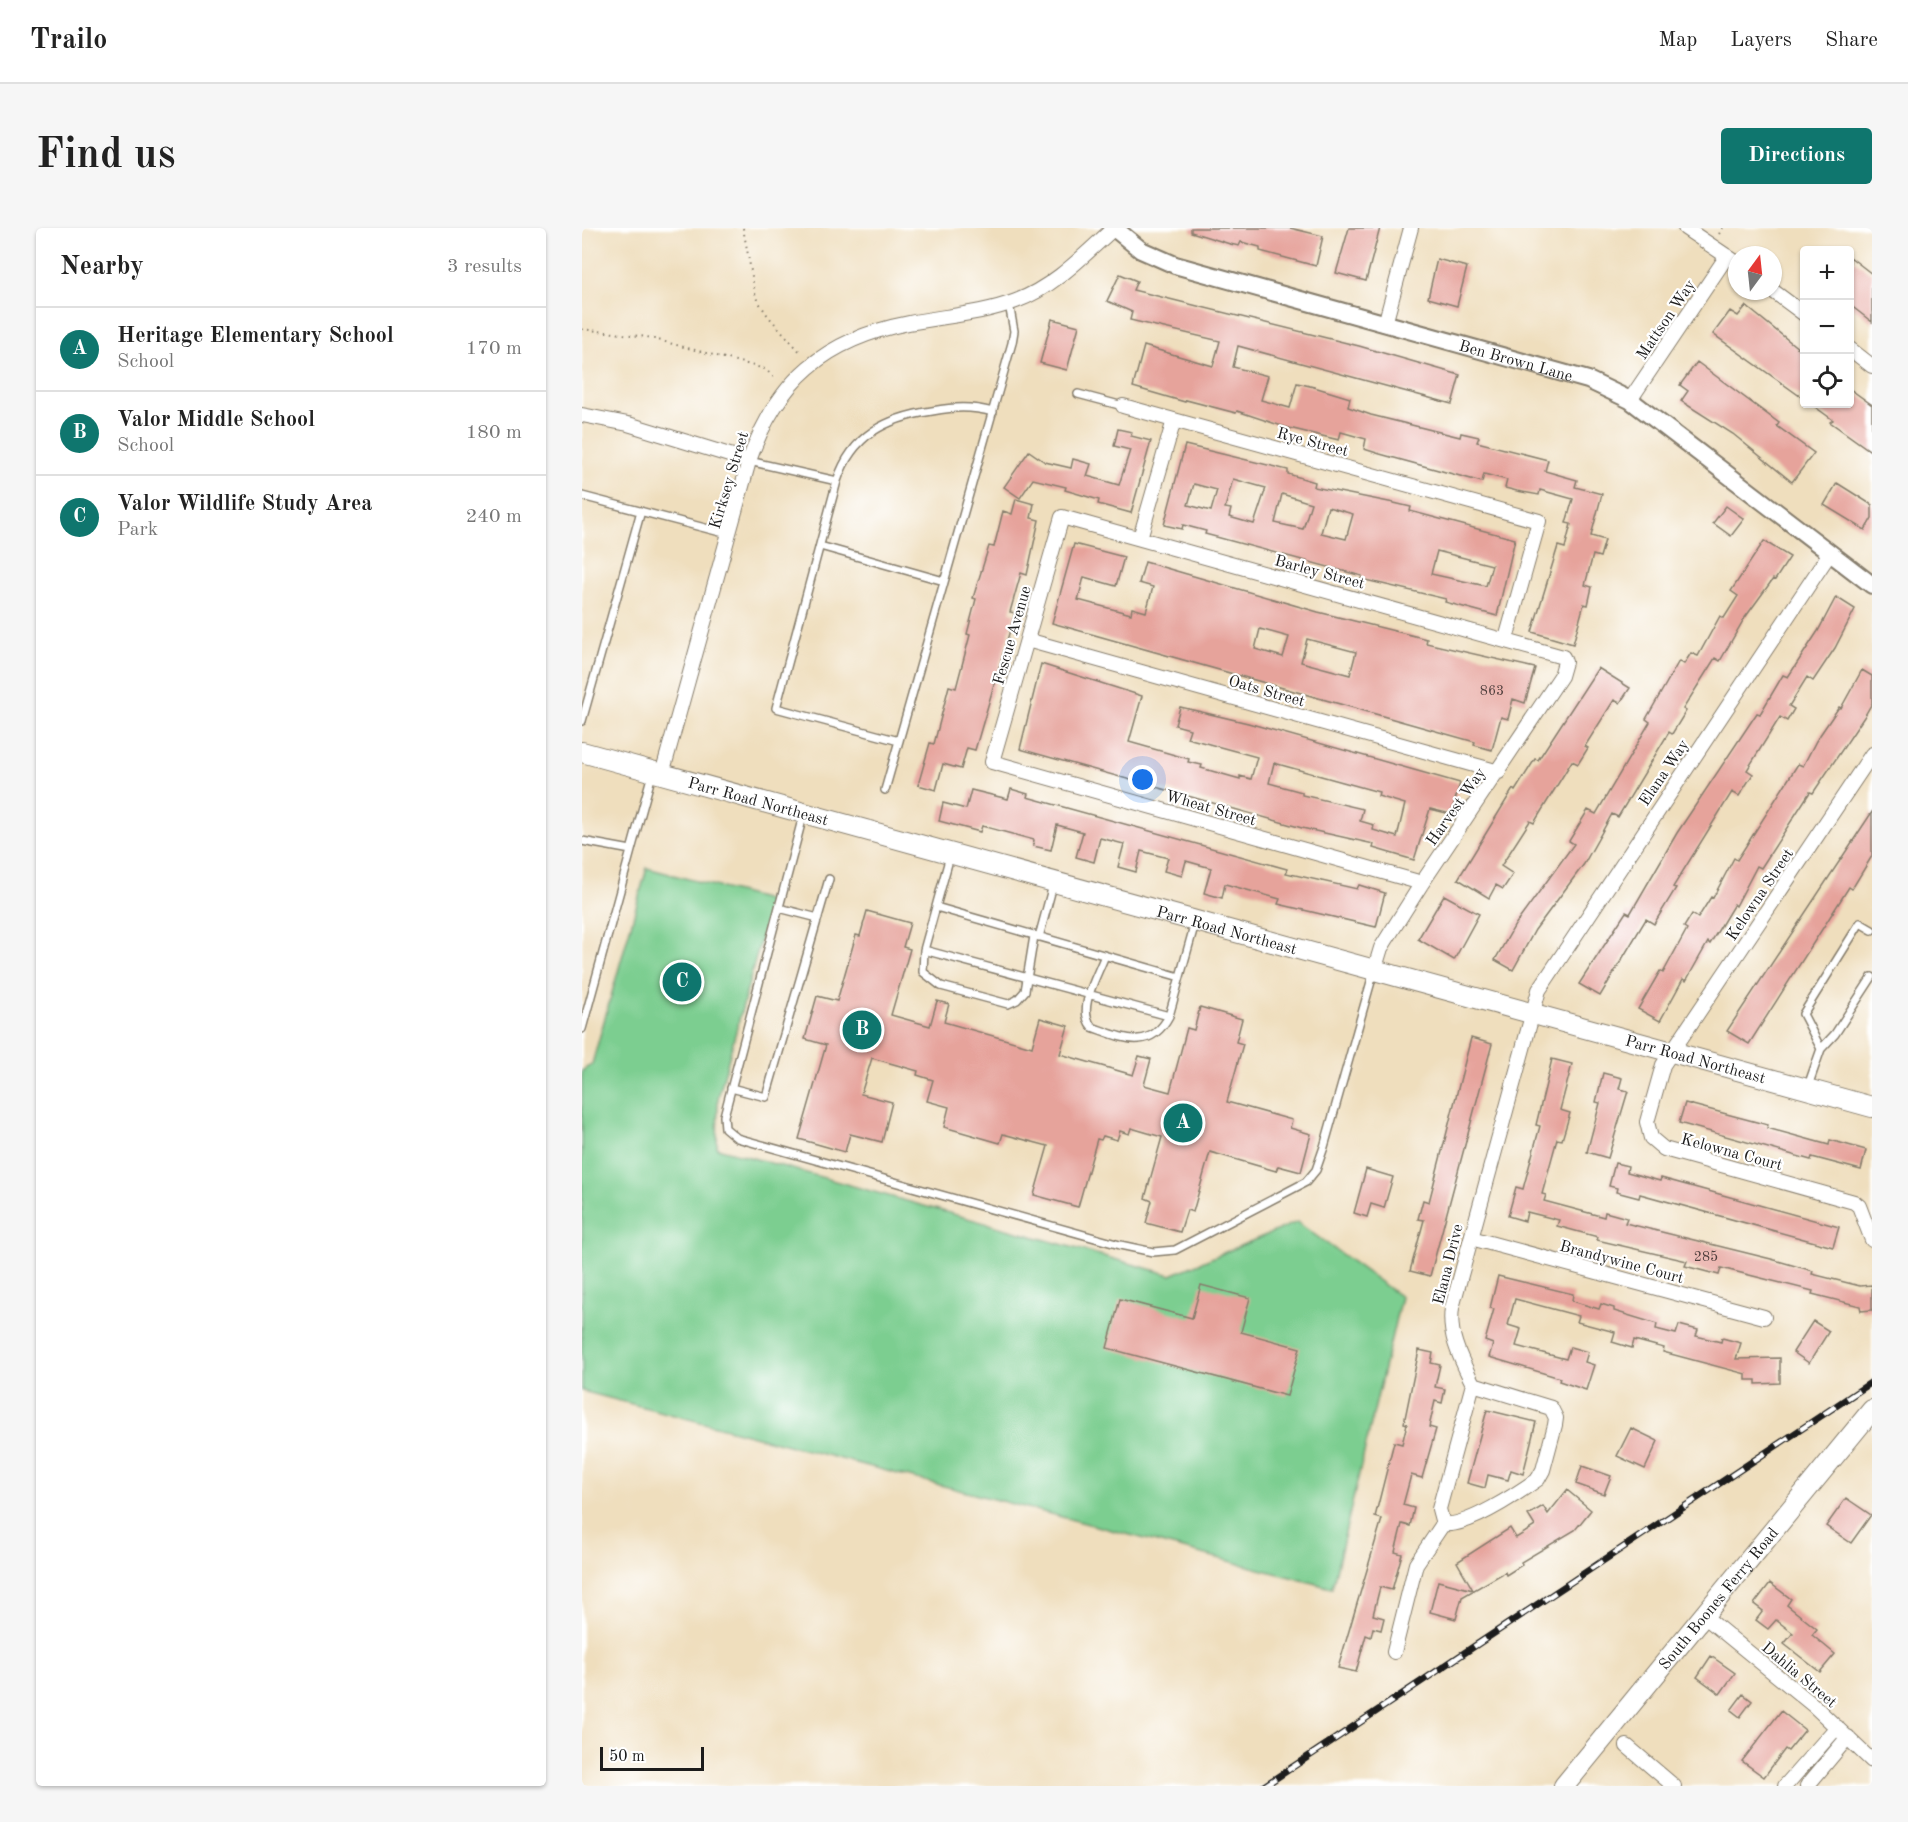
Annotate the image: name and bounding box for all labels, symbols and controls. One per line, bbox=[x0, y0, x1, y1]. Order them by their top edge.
text: Trailo bbox=[30, 27, 107, 55]
text: Map bbox=[1658, 30, 1697, 51]
text: Layers bbox=[1730, 30, 1792, 51]
text: Share bbox=[1825, 30, 1878, 51]
button: Directions bbox=[1721, 128, 1872, 184]
text: Find us bbox=[36, 135, 175, 177]
north arrow bbox=[1728, 246, 1782, 300]
map controls bbox=[1800, 246, 1854, 408]
button: + bbox=[1800, 246, 1854, 300]
text: Nearby bbox=[60, 254, 144, 280]
text: 3 results bbox=[447, 257, 522, 277]
street label: Mattson Way bbox=[1634, 277, 1699, 363]
button: − bbox=[1800, 300, 1854, 354]
text: Heritage Elementary School bbox=[117, 325, 394, 347]
street label: Ben Brown Lane bbox=[1457, 338, 1574, 385]
text: A bbox=[72, 339, 87, 359]
text: 170 m bbox=[466, 339, 522, 359]
text: School bbox=[117, 352, 174, 372]
button: locate bbox=[1800, 354, 1854, 408]
text: Valor Middle School bbox=[117, 409, 315, 431]
text: B bbox=[72, 423, 87, 443]
text: 180 m bbox=[466, 423, 522, 443]
street label: Rye Street bbox=[1275, 426, 1350, 460]
street label: Kirksey Street bbox=[708, 430, 752, 531]
text: School bbox=[117, 436, 174, 456]
text: Valor Wildlife Study Area bbox=[117, 493, 373, 515]
text: C bbox=[73, 507, 86, 527]
text: 240 m bbox=[466, 507, 522, 527]
text: Park bbox=[117, 520, 158, 540]
street label: Barley Street bbox=[1273, 553, 1367, 593]
street label: Fescue Avenue bbox=[991, 584, 1035, 687]
street label: Oats Street bbox=[1226, 673, 1307, 711]
house number: 863 bbox=[1480, 684, 1504, 698]
street label: Elana Way bbox=[1637, 737, 1693, 809]
your location bbox=[1128, 765, 1157, 794]
street label: Harvest Way bbox=[1424, 765, 1490, 849]
street label: Parr Road Northeast bbox=[686, 776, 830, 830]
street label: Wheat Street bbox=[1163, 788, 1258, 830]
street label: Kelowna Street bbox=[1724, 846, 1798, 944]
street label: Parr Road Northeast bbox=[1155, 905, 1299, 958]
pin: C bbox=[662, 960, 702, 1005]
pin: B bbox=[842, 1008, 882, 1052]
street label: Parr Road Northeast bbox=[1623, 1033, 1767, 1087]
pin: A bbox=[1164, 1100, 1202, 1146]
street label: Kelowna Court bbox=[1679, 1132, 1784, 1174]
street label: Elana Drive bbox=[1431, 1222, 1467, 1307]
street label: Brandywine Court bbox=[1558, 1239, 1686, 1287]
house number: 285 bbox=[1694, 1250, 1718, 1264]
street label: South Boones Ferry Road bbox=[1657, 1525, 1782, 1673]
street label: Dahlia Street bbox=[1758, 1640, 1840, 1712]
scale bar bbox=[600, 1744, 704, 1772]
text: 50 m bbox=[609, 1749, 645, 1765]

